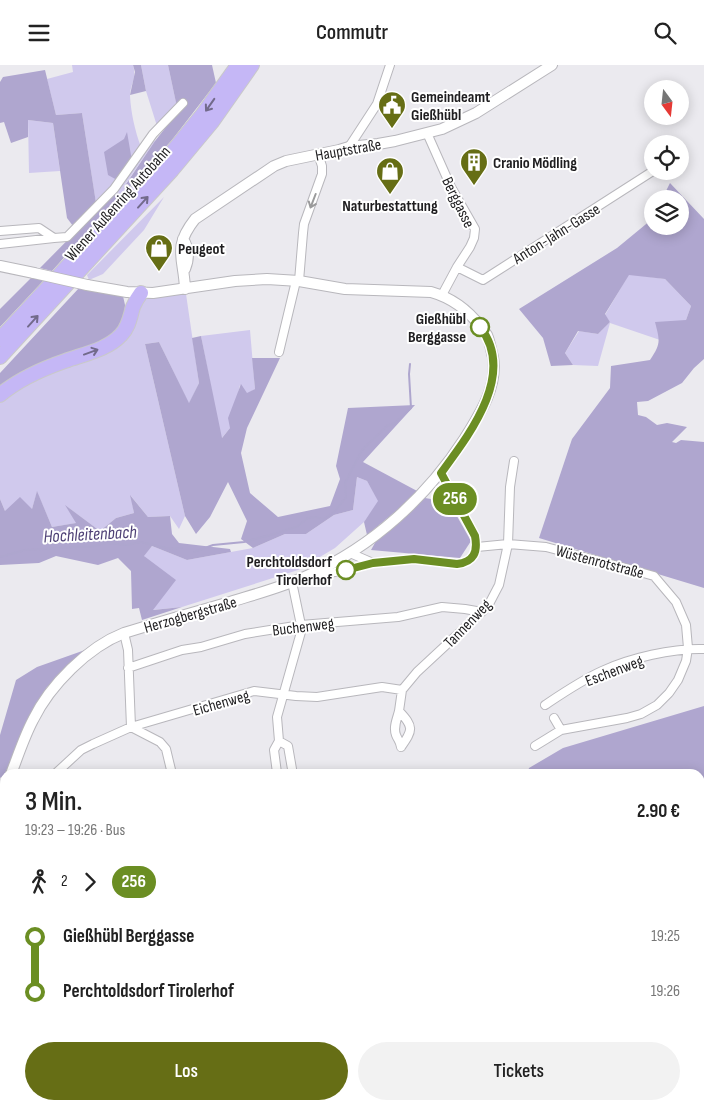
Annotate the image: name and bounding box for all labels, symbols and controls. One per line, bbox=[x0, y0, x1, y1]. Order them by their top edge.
icon: menu bbox=[25, 19, 53, 47]
text: Commutr bbox=[316, 19, 388, 46]
icon: search bbox=[651, 19, 679, 47]
north arrow bbox=[644, 80, 689, 125]
map controls bbox=[644, 80, 689, 235]
place label: Gemeindeamt Gießhübl bbox=[411, 88, 490, 125]
public building icon: Gemeindeamt Gießhübl bbox=[377, 90, 407, 129]
one-way arrow bbox=[205, 98, 215, 112]
street label: Hauptstraße bbox=[314, 135, 383, 166]
button: locate bbox=[644, 135, 689, 180]
street label: Wiener Außenring Autobahn bbox=[61, 142, 175, 266]
building icon: Cranio Mödling bbox=[459, 147, 489, 186]
place label: Cranio Mödling bbox=[493, 154, 577, 173]
shop icon: Naturbestattung bbox=[375, 156, 405, 195]
street label: Berggasse bbox=[437, 174, 478, 231]
button: layers bbox=[644, 190, 689, 235]
one-way arrow bbox=[308, 193, 317, 208]
one-way arrow bbox=[137, 195, 149, 208]
place label: Naturbestattung bbox=[342, 197, 438, 216]
street label: Anton-Jahn-Gasse bbox=[509, 200, 604, 269]
shop icon: Peugeot bbox=[144, 233, 174, 272]
place label: Peugeot bbox=[178, 240, 225, 259]
place label: Gießhübl Berggasse bbox=[408, 310, 466, 347]
one-way arrow bbox=[27, 315, 39, 328]
marker: Gießhübl Berggasse bbox=[470, 317, 490, 337]
one-way arrow bbox=[83, 347, 98, 356]
line badge: 256 bbox=[426, 483, 484, 515]
text: 256 bbox=[443, 488, 467, 509]
water label: Hochleitenbach bbox=[43, 522, 138, 547]
street label: Wüstenrotstraße bbox=[553, 542, 646, 583]
place label: Perchtoldsdorf Tirolerhof bbox=[247, 553, 333, 590]
marker: Perchtoldsdorf Tirolerhof bbox=[336, 560, 356, 580]
street label: Herzogbergstraße bbox=[142, 593, 239, 638]
street label: Tannenweg bbox=[440, 596, 496, 652]
street label: Buchenweg bbox=[271, 614, 335, 641]
street label: Eschenweg bbox=[583, 652, 646, 691]
street label: Eichenweg bbox=[191, 686, 252, 721]
text: 3 Min. bbox=[25, 785, 83, 818]
text: 2.90 € bbox=[637, 800, 680, 823]
text: 19:23 – 19:26 · Bus bbox=[25, 821, 125, 840]
icon: walk bbox=[25, 868, 53, 896]
icon: forward bbox=[76, 868, 104, 896]
text: 256 bbox=[122, 871, 146, 892]
text: 2 bbox=[61, 872, 68, 891]
text: Gießhübl Berggasse bbox=[63, 925, 194, 948]
text: 19:25 bbox=[651, 927, 680, 946]
text: Perchtoldsdorf Tirolerhof bbox=[63, 980, 234, 1003]
text: 19:26 bbox=[651, 982, 680, 1001]
button: Los bbox=[25, 1042, 348, 1100]
button: Tickets bbox=[358, 1042, 680, 1100]

